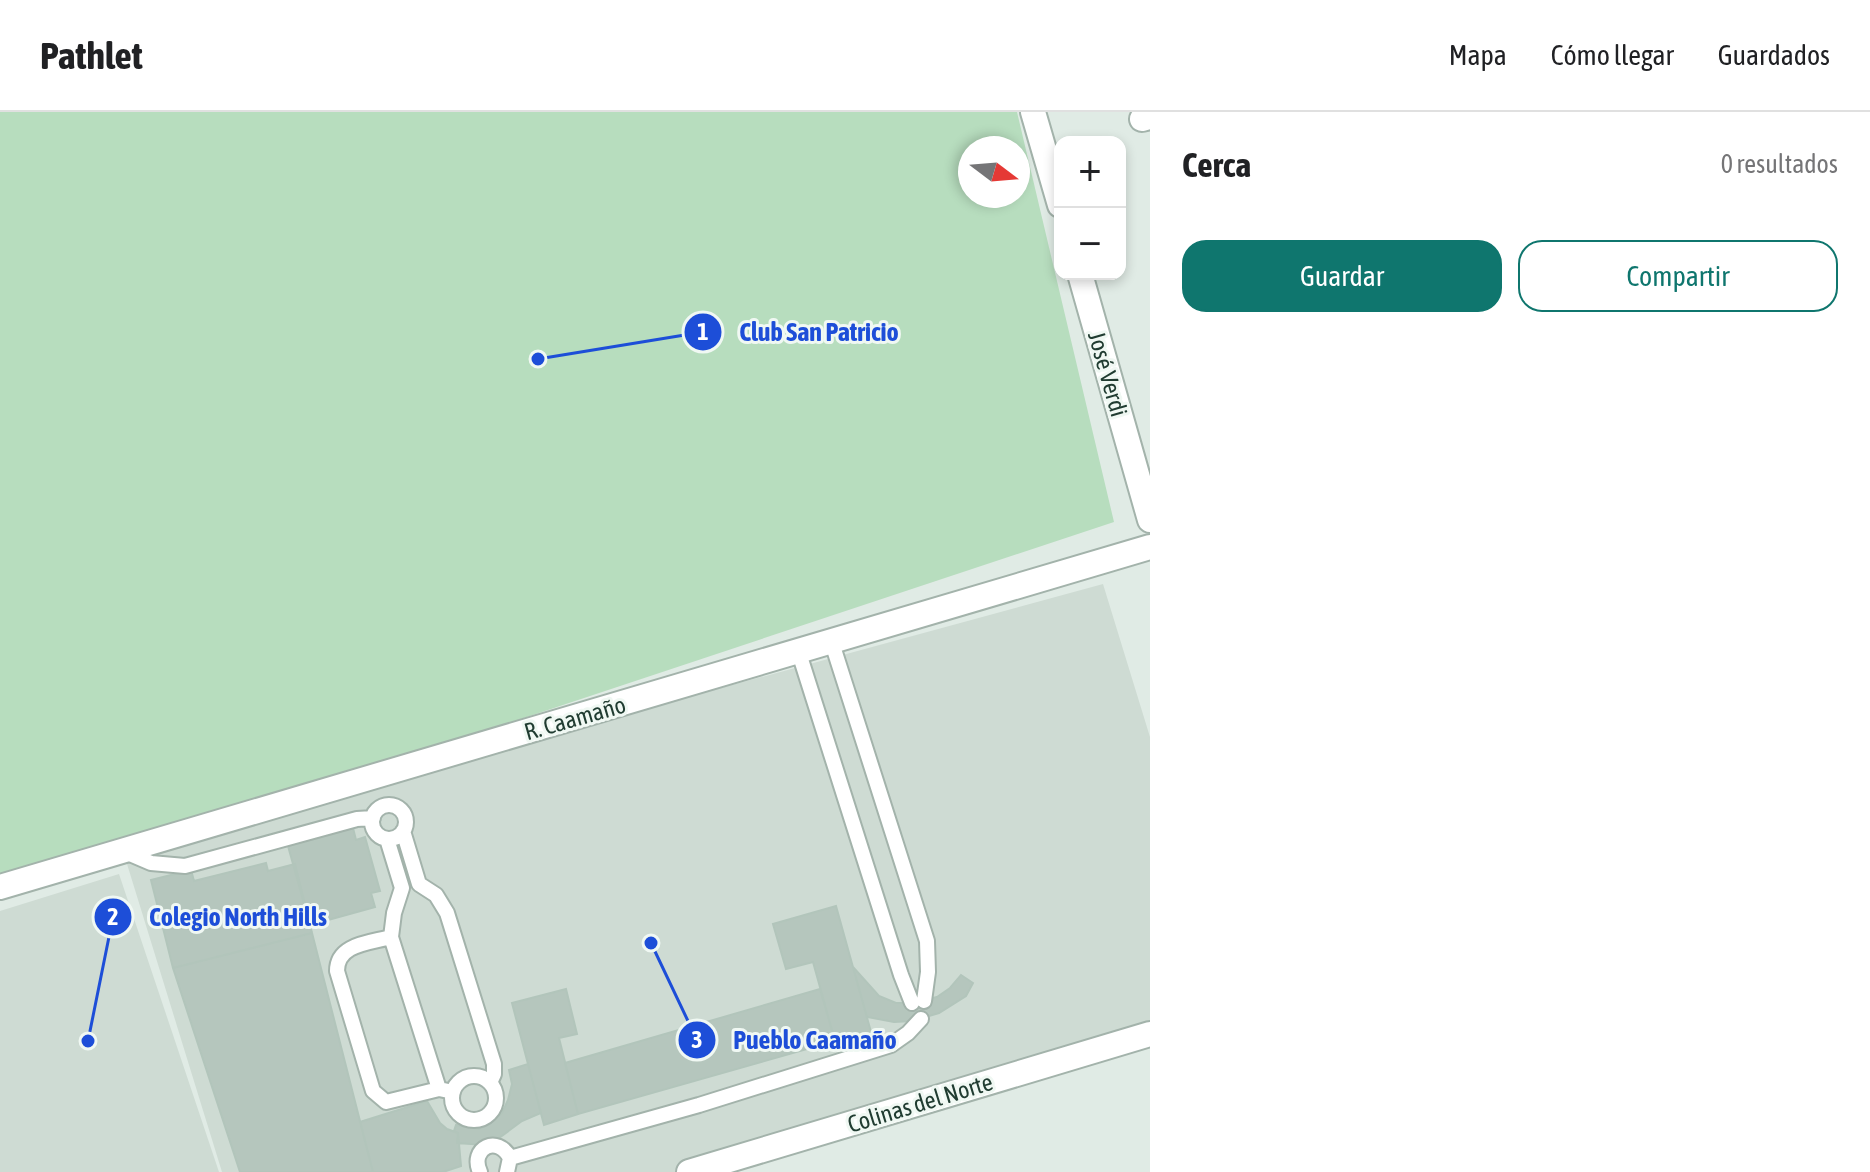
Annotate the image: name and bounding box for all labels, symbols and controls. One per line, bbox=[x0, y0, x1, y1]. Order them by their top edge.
text: Pathlet bbox=[40, 34, 143, 77]
text: Mapa bbox=[1449, 39, 1507, 71]
text: Cómo llegar bbox=[1551, 39, 1674, 71]
text: Guardados bbox=[1718, 39, 1830, 71]
north arrow bbox=[958, 136, 1030, 208]
map controls bbox=[1054, 136, 1126, 280]
button: + bbox=[1054, 136, 1126, 208]
text: Cerca bbox=[1182, 145, 1251, 184]
text: 0 resultados bbox=[1721, 149, 1838, 179]
button: − bbox=[1054, 208, 1126, 280]
button: Guardar bbox=[1182, 240, 1502, 312]
button: Compartir bbox=[1518, 240, 1838, 312]
callout: Club San Patricio bbox=[683, 307, 915, 357]
text: Club San Patricio bbox=[739, 317, 899, 347]
text: 1 bbox=[697, 318, 709, 345]
street label: José Verdi bbox=[1083, 328, 1133, 420]
street label: R. Caamaño bbox=[521, 691, 629, 745]
callout: Colegio North Hills bbox=[93, 892, 343, 942]
text: Colegio North Hills bbox=[149, 902, 327, 932]
text: 2 bbox=[107, 903, 119, 930]
callout: Pueblo Caamaño bbox=[677, 1015, 913, 1065]
text: Pueblo Caamaño bbox=[733, 1025, 897, 1055]
text: 3 bbox=[691, 1026, 703, 1053]
street label: Colinas del Norte bbox=[844, 1068, 996, 1138]

